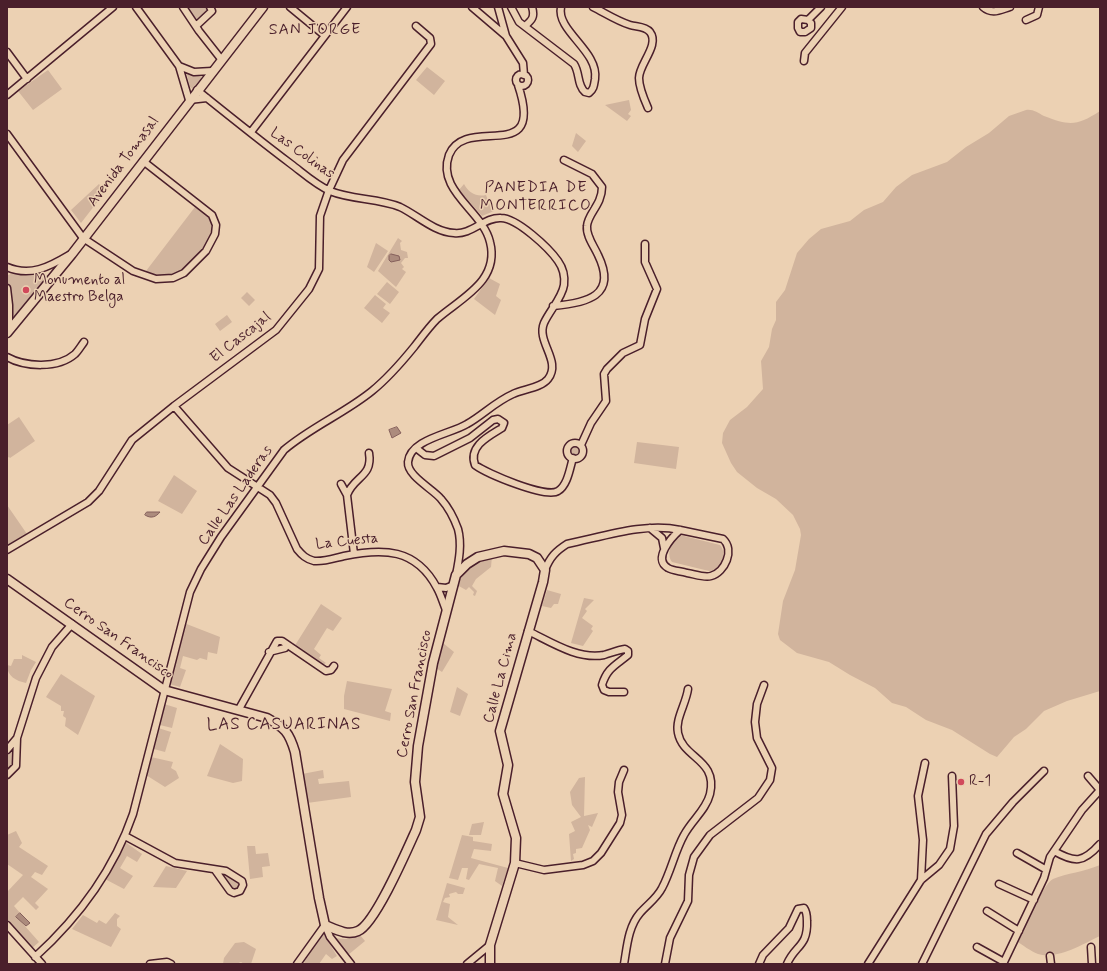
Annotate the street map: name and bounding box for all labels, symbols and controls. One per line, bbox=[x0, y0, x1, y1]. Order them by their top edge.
district label: SAN JORGE bbox=[267, 21, 363, 41]
street label: Avenida Tomasal bbox=[84, 113, 164, 211]
street label: Las Colinas bbox=[266, 125, 338, 183]
district label: PANEDIA DE MONTERRICO bbox=[480, 179, 592, 217]
place label: Monumento al Maestro Belga bbox=[34, 272, 125, 307]
marker: Monumento al Maestro Belga bbox=[21, 285, 31, 295]
street label: El Cascajal bbox=[207, 309, 275, 367]
street label: Calle Las Laderas bbox=[195, 443, 277, 549]
street label: La Cuesta bbox=[315, 530, 379, 554]
street label: Cerro San Francisco bbox=[60, 594, 176, 684]
street label: Cerro San Francisco bbox=[394, 628, 436, 760]
street label: Calle La Cima bbox=[480, 631, 522, 725]
district label: LAS CASUARINAS bbox=[207, 715, 361, 735]
place label: R-1 bbox=[969, 773, 991, 791]
marker: R-1 bbox=[956, 777, 966, 787]

